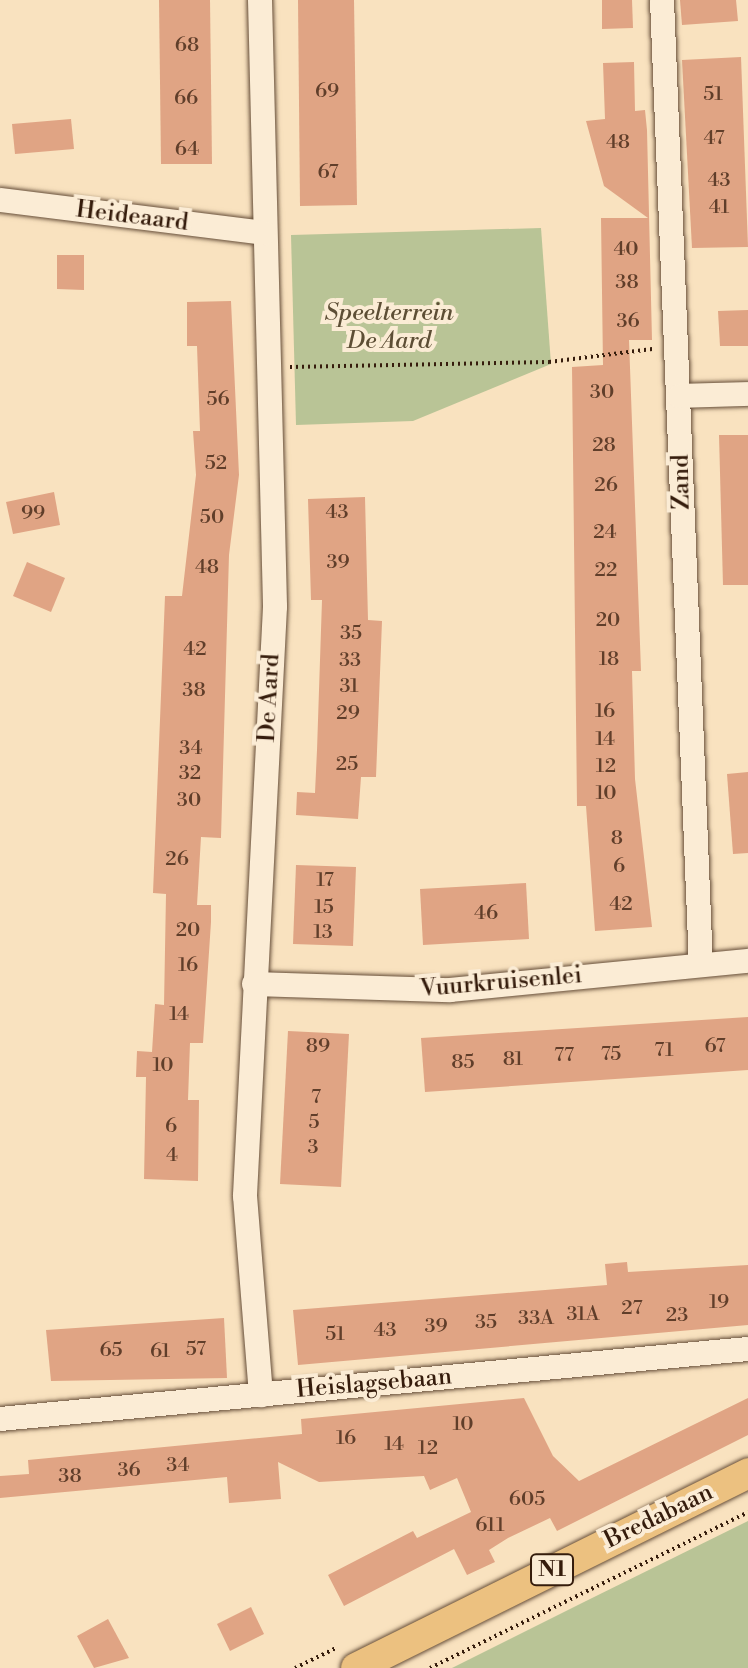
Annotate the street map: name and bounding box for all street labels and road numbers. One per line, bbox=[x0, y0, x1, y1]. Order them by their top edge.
street label: Heideaard bbox=[74, 196, 190, 238]
street label: Zand bbox=[667, 454, 697, 510]
street label: De Aard bbox=[253, 653, 287, 743]
street label: Vuurkruisenlei bbox=[419, 962, 583, 1004]
street label: Heislagsebaan bbox=[295, 1363, 453, 1405]
street label: Bredabaan bbox=[600, 1478, 718, 1556]
road number: N1 bbox=[530, 1552, 574, 1588]

